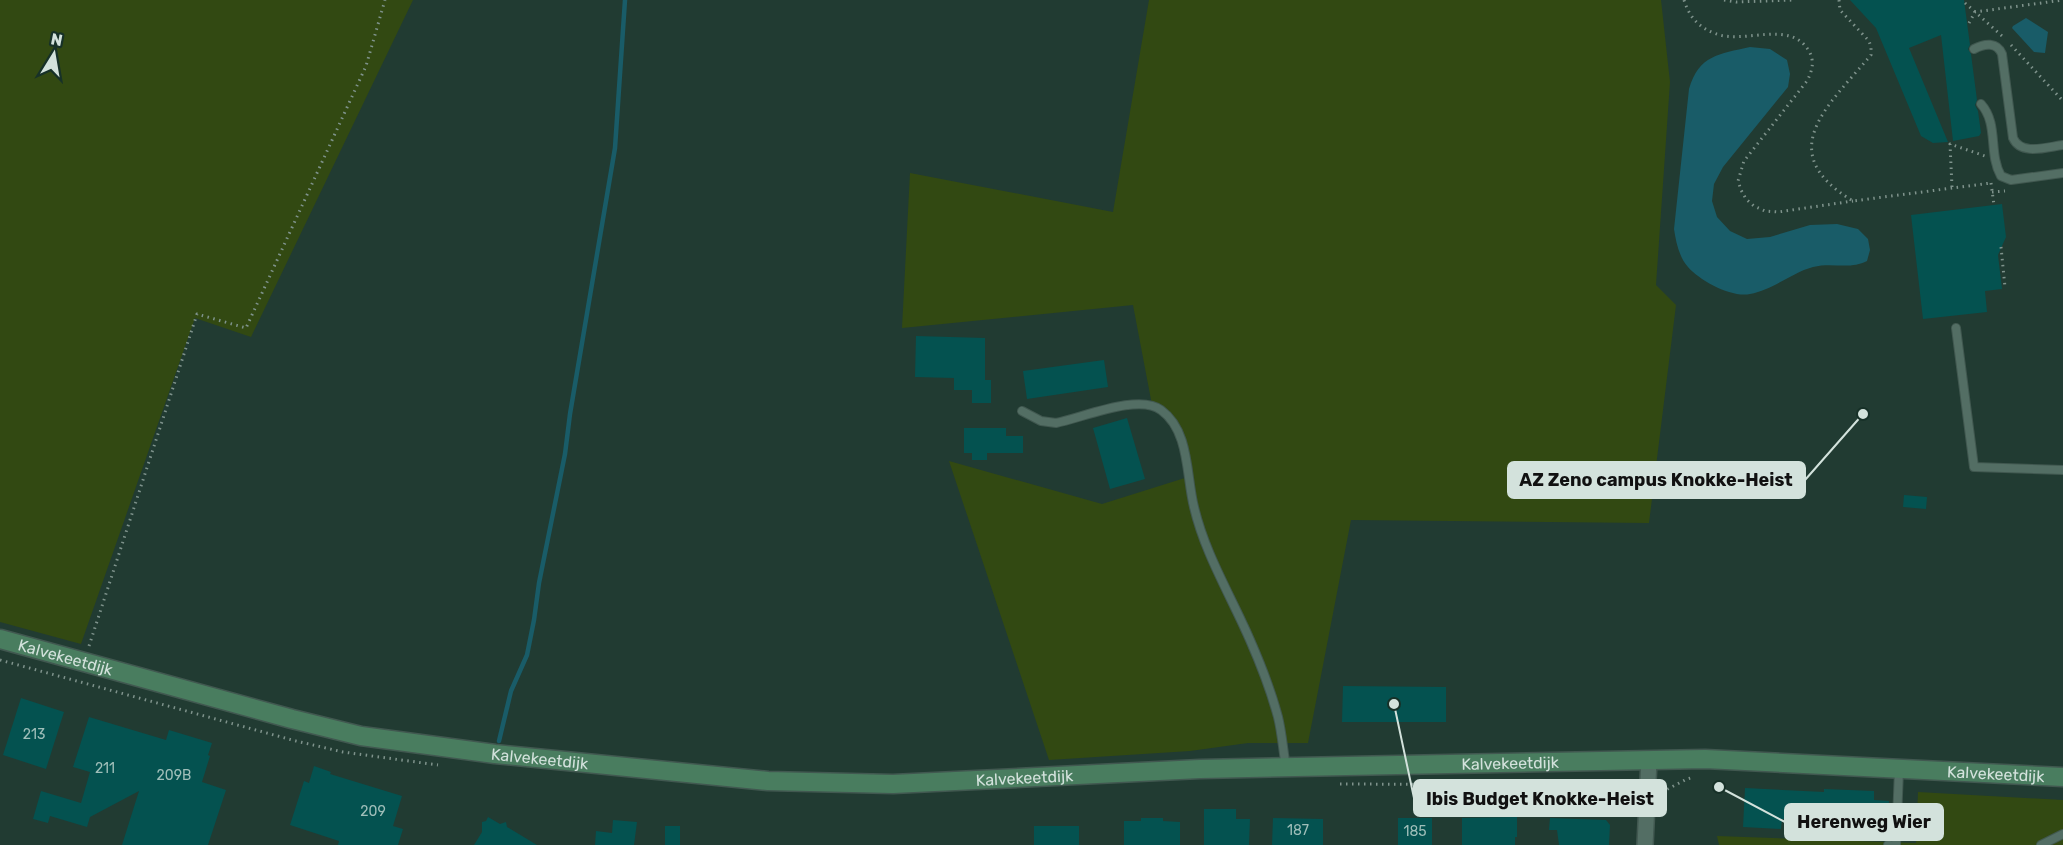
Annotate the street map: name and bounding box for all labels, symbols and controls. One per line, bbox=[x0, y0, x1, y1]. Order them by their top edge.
north arrow bbox=[24, 24, 84, 84]
text: N bbox=[49, 29, 64, 50]
callout: AZ Zeno campus Knokke-Heist bbox=[1508, 462, 1805, 498]
text: AZ Zeno campus Knokke-Heist bbox=[1519, 469, 1793, 491]
street label: Kalvekeetdijk bbox=[16, 635, 116, 680]
house number: 213 bbox=[23, 726, 45, 743]
street label: Kalvekeetdijk bbox=[490, 745, 590, 773]
street label: Kalvekeetdijk bbox=[1461, 753, 1560, 774]
house number: 211 bbox=[95, 760, 115, 777]
street label: Kalvekeetdijk bbox=[1947, 762, 2046, 786]
street label: Kalvekeetdijk bbox=[975, 766, 1074, 790]
house number: 209B bbox=[157, 767, 191, 784]
callout: Ibis Budget Knokke-Heist bbox=[1414, 780, 1666, 816]
text: Ibis Budget Knokke-Heist bbox=[1426, 788, 1654, 810]
house number: 209 bbox=[360, 803, 386, 820]
callout: Herenweg Wier bbox=[1785, 804, 1943, 840]
text: Herenweg Wier bbox=[1797, 811, 1931, 833]
house number: 187 bbox=[1287, 822, 1309, 839]
house number: 185 bbox=[1403, 823, 1427, 840]

